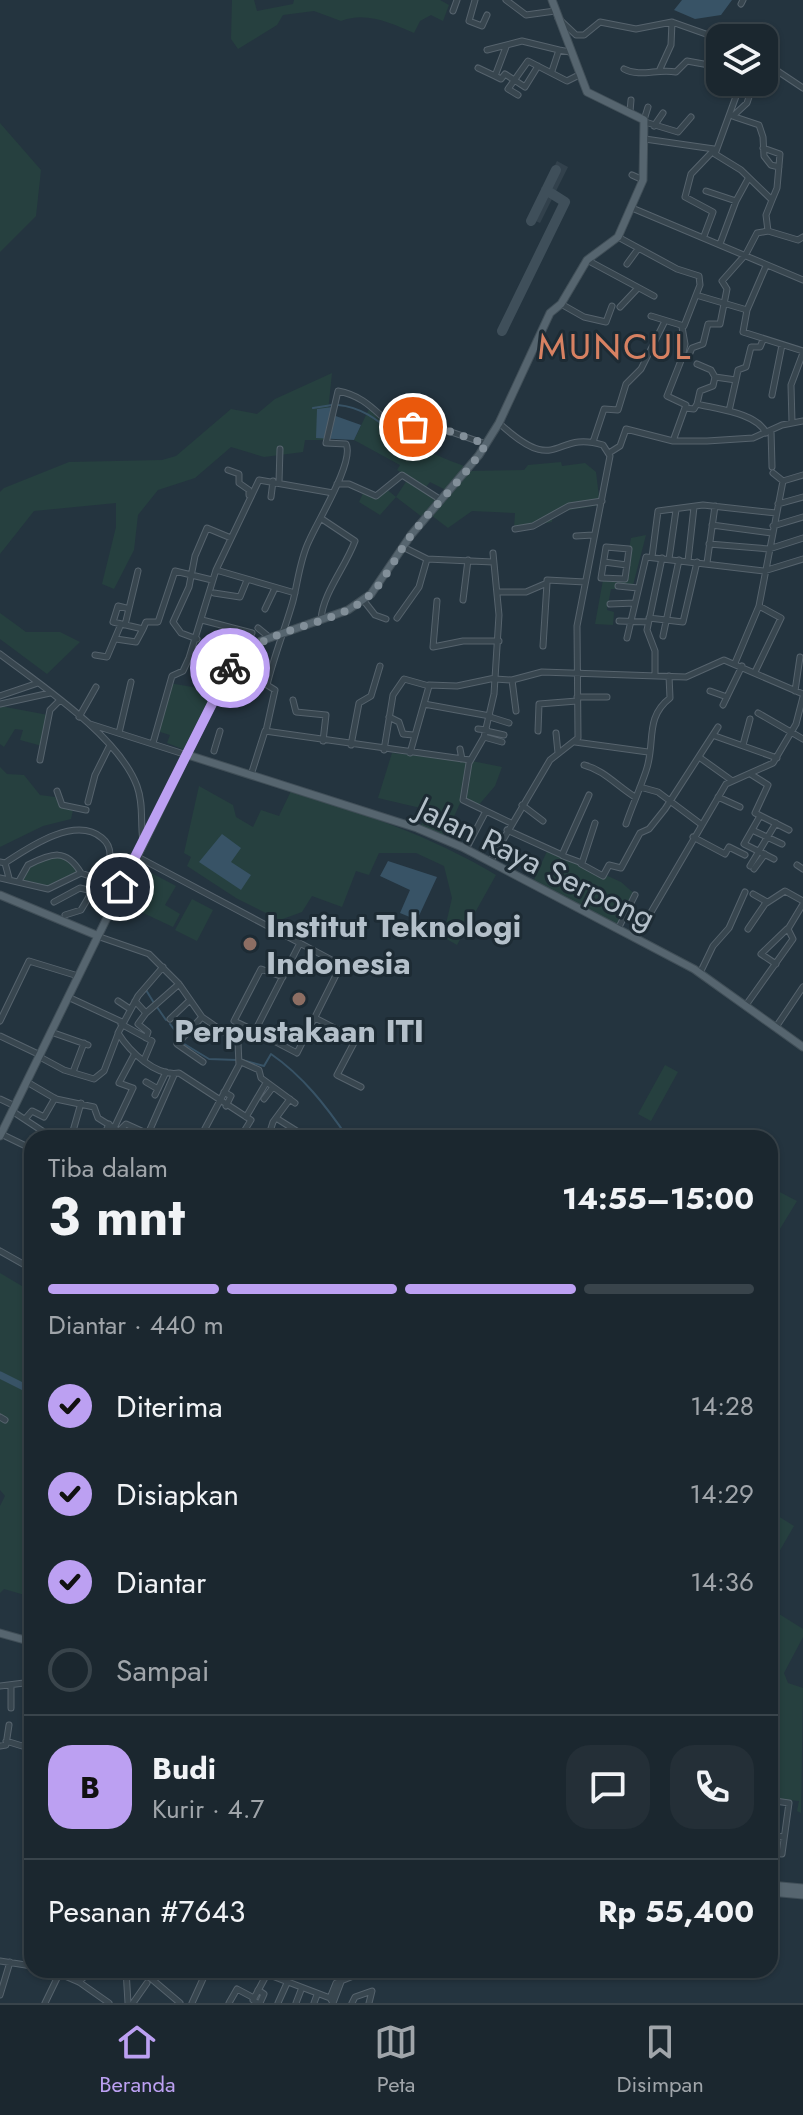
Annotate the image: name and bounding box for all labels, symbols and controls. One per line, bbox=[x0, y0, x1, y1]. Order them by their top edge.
map controls bbox=[706, 24, 778, 96]
button: layers bbox=[706, 24, 778, 96]
district label: MUNCUL bbox=[538, 320, 693, 372]
pin bbox=[379, 393, 447, 461]
icon: bag bbox=[391, 405, 435, 449]
courier bbox=[190, 628, 270, 708]
icon: bike bbox=[208, 646, 252, 690]
street label: Jalan Raya Serpong bbox=[405, 784, 663, 941]
pin bbox=[86, 853, 154, 921]
icon: home bbox=[98, 865, 142, 909]
place label: Institut Teknologi Indonesia bbox=[266, 903, 521, 986]
marker: Institut Teknologi Indonesia bbox=[241, 935, 259, 953]
marker: Perpustakaan ITI bbox=[290, 990, 308, 1008]
place label: Perpustakaan ITI bbox=[174, 1008, 424, 1054]
text: Tiba dalam bbox=[48, 1149, 168, 1187]
text: 14:55–15:00 bbox=[562, 1177, 754, 1220]
text: 3 mnt bbox=[48, 1179, 185, 1255]
text: Diantar · 440 m bbox=[48, 1306, 224, 1344]
icon: check bbox=[48, 1384, 92, 1428]
text: Diterima bbox=[116, 1385, 223, 1428]
text: 14:28 bbox=[690, 1387, 754, 1425]
icon: check bbox=[48, 1472, 92, 1516]
text: Disiapkan bbox=[116, 1473, 239, 1516]
text: 14:29 bbox=[690, 1475, 754, 1513]
icon: check bbox=[48, 1560, 92, 1604]
text: Diantar bbox=[116, 1561, 206, 1604]
text: 14:36 bbox=[690, 1563, 754, 1601]
text: Sampai bbox=[116, 1649, 210, 1692]
button: chat bbox=[566, 1745, 650, 1829]
button: phone bbox=[670, 1745, 754, 1829]
text: Budi bbox=[152, 1747, 216, 1790]
text: B bbox=[80, 1766, 100, 1809]
text: Kurir · 4.7 bbox=[152, 1790, 264, 1828]
text: Pesanan #7643 bbox=[48, 1890, 246, 1933]
text: Rp 55,400 bbox=[598, 1890, 754, 1933]
tab: Beranda bbox=[99, 2020, 176, 2100]
tab: Peta bbox=[374, 2020, 418, 2100]
tab: Disimpan bbox=[617, 2020, 704, 2100]

